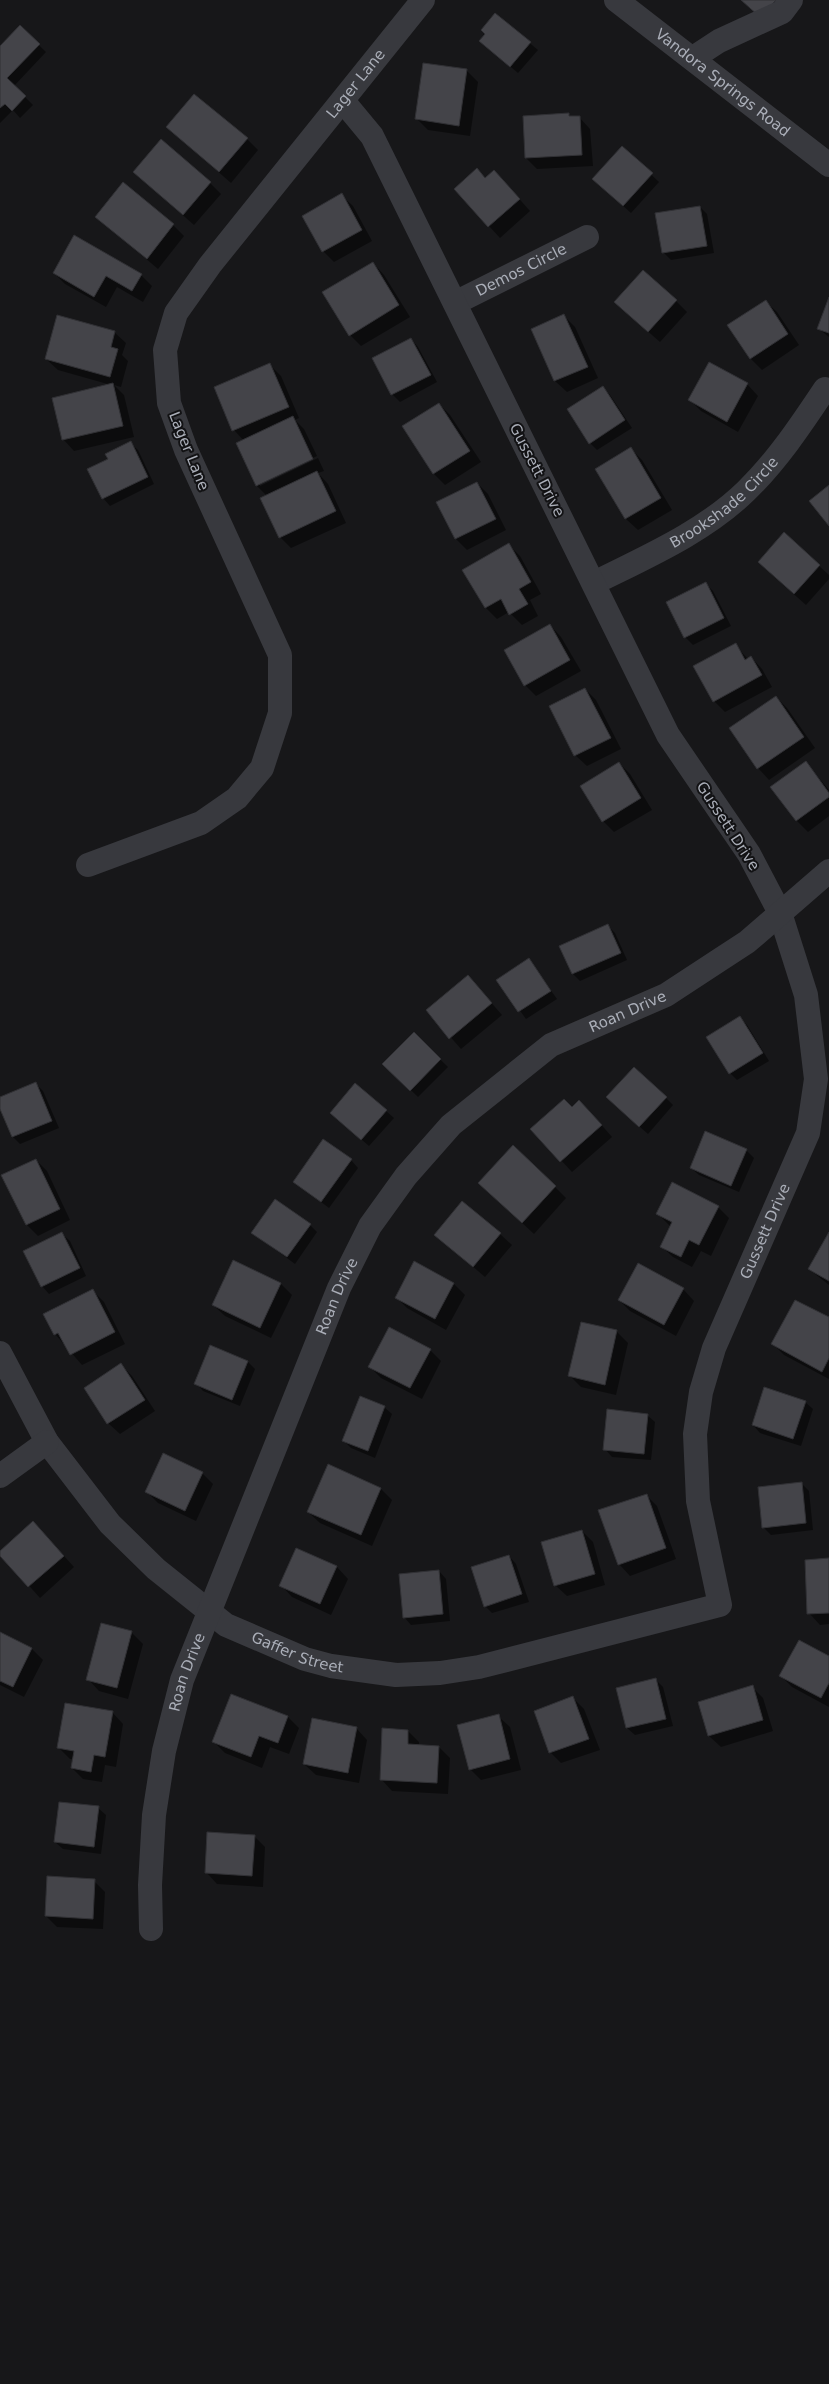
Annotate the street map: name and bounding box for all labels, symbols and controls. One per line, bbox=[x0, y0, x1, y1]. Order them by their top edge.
street label: Vandora Springs Road bbox=[652, 25, 794, 140]
street label: Lager Lane bbox=[323, 45, 389, 122]
street label: Demos Circle bbox=[473, 240, 570, 300]
street label: Lager Lane bbox=[165, 409, 213, 493]
street label: Gussett Drive bbox=[506, 420, 568, 520]
street label: Brookshade Circle bbox=[667, 453, 782, 552]
street label: Gussett Drive bbox=[693, 778, 763, 874]
street label: Roan Drive bbox=[586, 987, 669, 1036]
street label: Gussett Drive bbox=[736, 1181, 794, 1282]
street label: Roan Drive bbox=[312, 1255, 362, 1337]
street label: Gaffer Street bbox=[249, 1628, 345, 1677]
street label: Roan Drive bbox=[165, 1630, 209, 1714]

